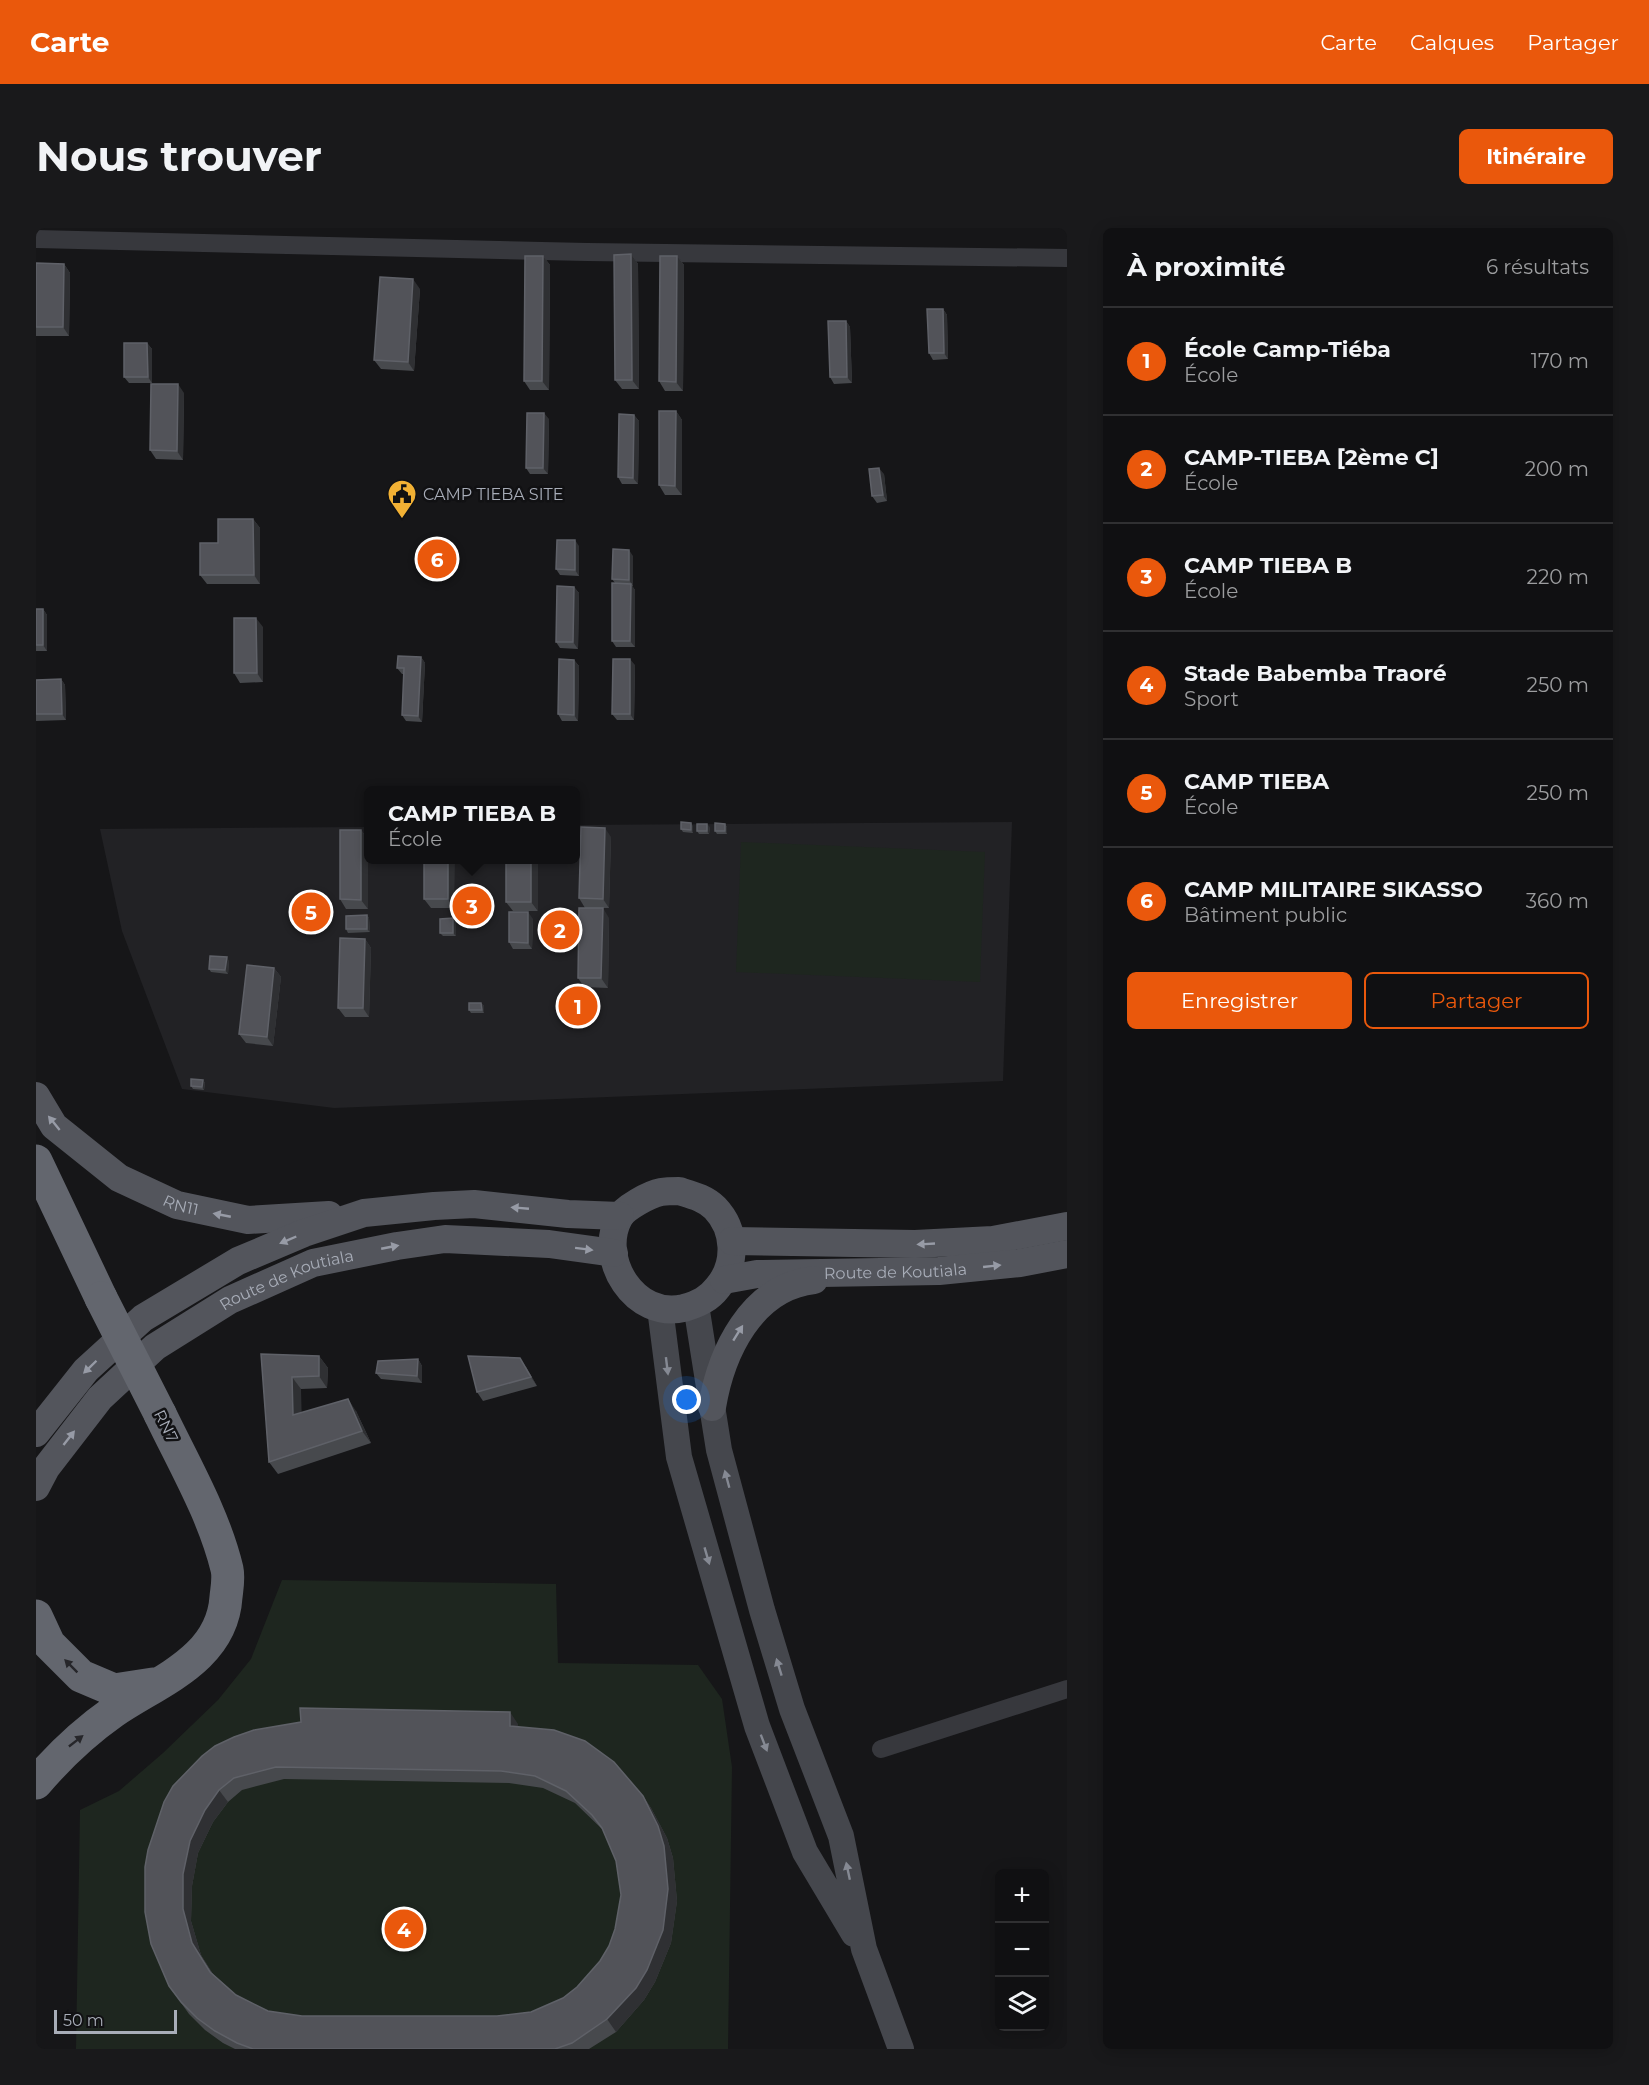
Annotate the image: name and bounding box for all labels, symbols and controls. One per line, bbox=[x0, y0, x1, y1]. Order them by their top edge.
text: Carte bbox=[30, 25, 109, 59]
text: Carte bbox=[1320, 30, 1377, 55]
text: Calques bbox=[1410, 30, 1494, 55]
text: Partager bbox=[1527, 30, 1619, 55]
button: Itinéraire bbox=[1459, 129, 1613, 184]
text: Nous trouver bbox=[36, 130, 322, 182]
text: À proximité bbox=[1127, 251, 1286, 283]
text: 6 résultats bbox=[1486, 255, 1589, 279]
text: École Camp-Tiéba bbox=[1184, 336, 1391, 363]
text: 1 bbox=[1143, 349, 1150, 373]
text: 170 m bbox=[1531, 349, 1589, 373]
text: École bbox=[1184, 363, 1238, 387]
text: CAMP-TIEBA [2ème C] bbox=[1184, 444, 1439, 471]
text: 2 bbox=[1141, 457, 1152, 481]
text: 200 m bbox=[1525, 457, 1589, 481]
text: École bbox=[1184, 471, 1238, 495]
public building icon: CAMP TIEBA SITE bbox=[386, 478, 418, 520]
place label: CAMP TIEBA SITE bbox=[423, 485, 563, 504]
pin: 6 bbox=[418, 536, 456, 582]
text: CAMP TIEBA B bbox=[1184, 552, 1352, 579]
text: 3 bbox=[1141, 565, 1152, 589]
text: 220 m bbox=[1527, 565, 1589, 589]
text: École bbox=[1184, 579, 1238, 603]
text: Stade Babemba Traoré bbox=[1184, 660, 1447, 687]
text: 4 bbox=[1140, 673, 1153, 697]
text: 250 m bbox=[1527, 673, 1589, 697]
text: Sport bbox=[1184, 687, 1239, 711]
text: CAMP TIEBA bbox=[1184, 768, 1329, 795]
text: 5 bbox=[1141, 781, 1152, 805]
text: 250 m bbox=[1527, 781, 1589, 805]
popup bbox=[364, 786, 580, 864]
text: École bbox=[1184, 795, 1238, 819]
text: CAMP TIEBA B bbox=[388, 800, 556, 827]
text: École bbox=[388, 827, 442, 851]
text: CAMP MILITAIRE SIKASSO bbox=[1184, 876, 1483, 903]
pin: 3 bbox=[452, 884, 492, 928]
text: 6 bbox=[1140, 889, 1153, 913]
text: 360 m bbox=[1526, 889, 1589, 913]
pin: 5 bbox=[292, 890, 330, 934]
text: Bâtiment public bbox=[1184, 903, 1347, 927]
pin: 2 bbox=[540, 908, 580, 952]
button: Enregistrer bbox=[1127, 972, 1352, 1029]
button: Partager bbox=[1364, 972, 1589, 1029]
pin: 1 bbox=[558, 984, 598, 1028]
one-way arrow bbox=[48, 1115, 61, 1131]
street label: RN11 bbox=[160, 1190, 200, 1219]
one-way arrow bbox=[510, 1203, 529, 1213]
one-way arrow bbox=[213, 1209, 231, 1219]
one-way arrow bbox=[279, 1236, 297, 1245]
one-way arrow bbox=[916, 1239, 935, 1248]
one-way arrow bbox=[380, 1242, 399, 1251]
one-way arrow bbox=[574, 1244, 593, 1254]
street label: Route de Koutiala bbox=[216, 1246, 355, 1314]
street label: Route de Koutiala bbox=[824, 1259, 968, 1282]
one-way arrow bbox=[982, 1261, 1001, 1271]
one-way arrow bbox=[732, 1325, 743, 1341]
one-way arrow bbox=[662, 1357, 672, 1376]
one-way arrow bbox=[83, 1360, 98, 1374]
your location bbox=[672, 1385, 701, 1414]
street label: RN7 bbox=[150, 1407, 182, 1445]
one-way arrow bbox=[62, 1431, 74, 1446]
one-way arrow bbox=[722, 1470, 731, 1488]
one-way arrow bbox=[703, 1547, 712, 1565]
one-way arrow bbox=[774, 1658, 783, 1676]
one-way arrow bbox=[63, 1659, 78, 1673]
one-way arrow bbox=[68, 1734, 84, 1747]
one-way arrow bbox=[759, 1734, 769, 1752]
one-way arrow bbox=[843, 1862, 852, 1881]
map controls bbox=[995, 1869, 1049, 2031]
button: + bbox=[995, 1869, 1049, 1923]
pin: 4 bbox=[384, 1906, 424, 1952]
button: − bbox=[995, 1923, 1049, 1977]
button: layers bbox=[995, 1977, 1049, 2031]
scale bar bbox=[54, 2007, 177, 2034]
text: 50 m bbox=[63, 2011, 104, 2030]

